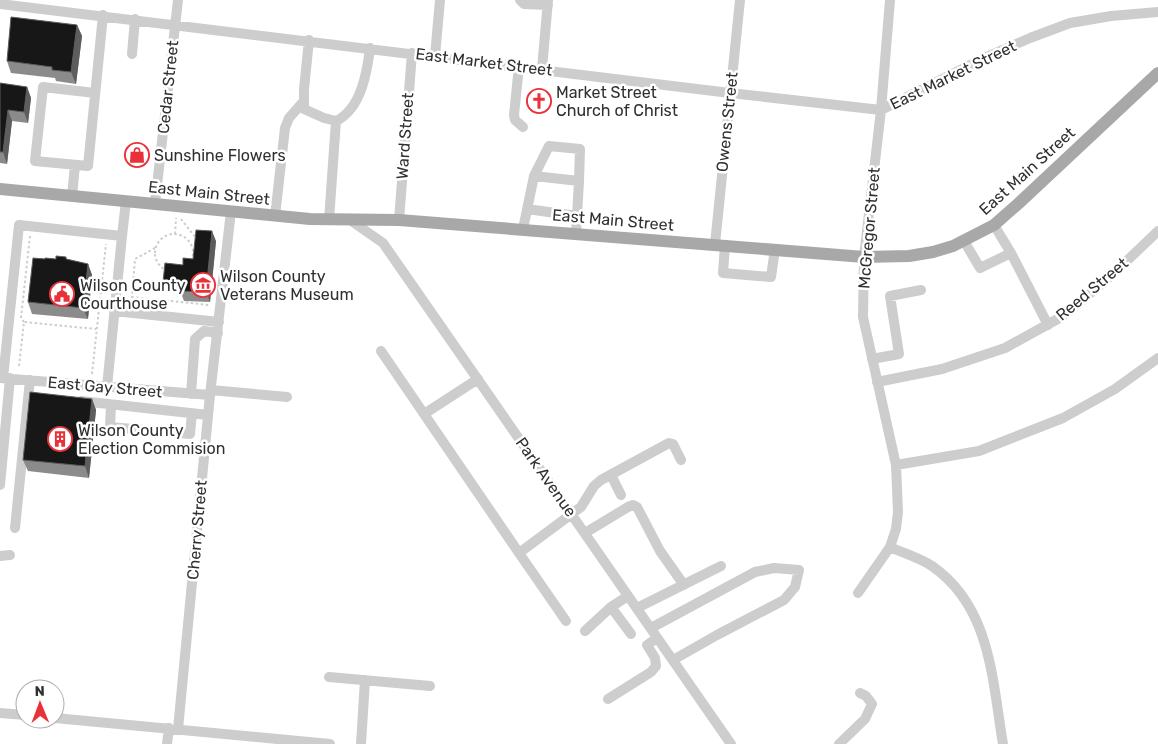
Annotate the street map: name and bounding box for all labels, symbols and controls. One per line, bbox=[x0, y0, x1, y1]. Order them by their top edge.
street label: East Market Street bbox=[887, 36, 1019, 114]
street label: Cedar Street bbox=[154, 39, 182, 135]
street label: East Market Street bbox=[415, 44, 553, 80]
street label: Owens Street bbox=[712, 71, 742, 173]
place label: Market Street Church of Christ bbox=[556, 83, 678, 120]
church icon: Market Street Church of Christ bbox=[526, 88, 552, 114]
street label: Ward Street bbox=[392, 92, 418, 180]
street label: East Main Street bbox=[975, 123, 1079, 219]
shop icon: Sunshine Flowers bbox=[124, 142, 150, 168]
place label: Sunshine Flowers bbox=[154, 146, 286, 165]
street label: McGregor Street bbox=[854, 166, 884, 290]
street label: East Main Street bbox=[147, 177, 271, 209]
street label: East Main Street bbox=[551, 205, 675, 235]
street label: Reed Street bbox=[1052, 253, 1132, 325]
place label: Wilson County Veterans Museum bbox=[220, 267, 354, 304]
museum icon: Wilson County Veterans Museum bbox=[190, 272, 216, 298]
place label: Wilson County Courthouse bbox=[80, 276, 186, 313]
public building icon: Wilson County Courthouse bbox=[49, 281, 75, 307]
street label: East Gay Street bbox=[47, 373, 163, 401]
place label: Wilson County Election Commision bbox=[78, 421, 225, 458]
building icon: Wilson County Election Commision bbox=[47, 426, 73, 452]
street label: Park Avenue bbox=[512, 434, 580, 520]
street label: Cherry Street bbox=[183, 479, 211, 581]
north arrow bbox=[15, 679, 65, 729]
text: N bbox=[35, 683, 45, 700]

